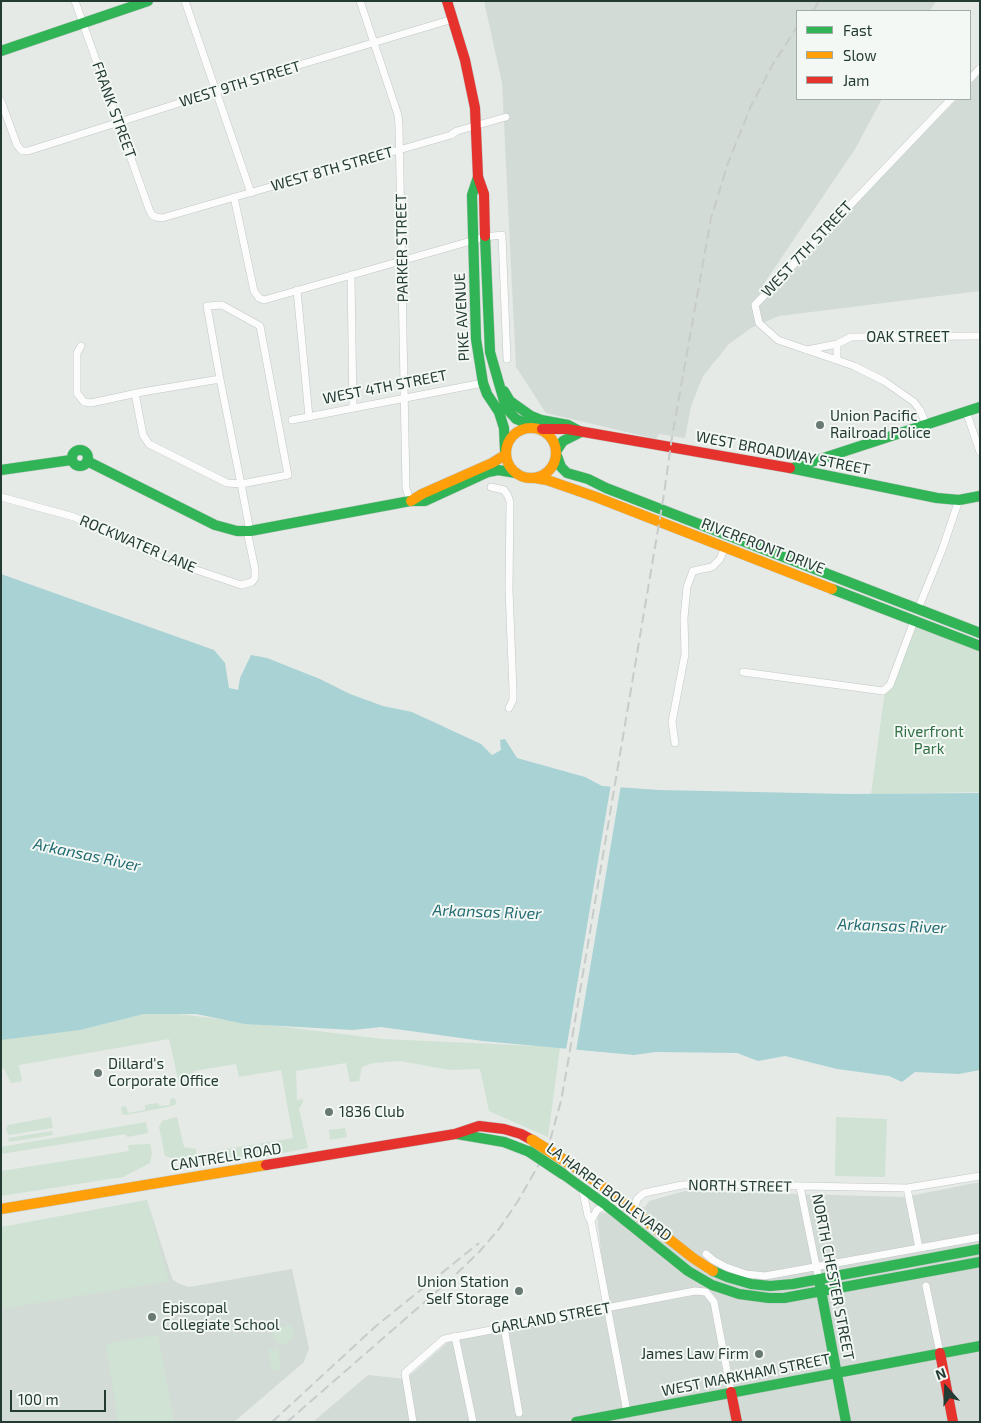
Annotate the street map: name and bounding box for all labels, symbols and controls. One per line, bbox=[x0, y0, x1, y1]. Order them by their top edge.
legend bbox=[796, 10, 971, 100]
text: Fast bbox=[843, 21, 872, 39]
text: Slow bbox=[843, 46, 877, 64]
street label: WEST 9TH STREET bbox=[177, 57, 303, 111]
street label: FRANK STREET bbox=[88, 59, 140, 161]
text: Jam bbox=[843, 71, 869, 89]
street label: WEST 8TH STREET bbox=[269, 143, 395, 195]
street label: PARKER STREET bbox=[392, 194, 412, 302]
street label: WEST 7TH STREET bbox=[758, 197, 856, 301]
street label: PIKE AVENUE bbox=[451, 272, 473, 362]
street label: OAK STREET bbox=[866, 328, 950, 346]
street label: WEST 4TH STREET bbox=[321, 366, 449, 408]
place label: Union Pacific Railroad Police bbox=[830, 407, 931, 442]
marker: Union Pacific Railroad Police bbox=[814, 419, 826, 431]
street label: WEST BROADWAY STREET bbox=[694, 427, 872, 479]
street label: ROCKWATER LANE bbox=[77, 511, 199, 577]
street label: RIVERFRONT DRIVE bbox=[699, 514, 827, 578]
park label: Riverfront Park bbox=[894, 723, 964, 758]
water label: Arkansas River bbox=[32, 834, 142, 876]
water label: Arkansas River bbox=[432, 901, 542, 923]
water label: Arkansas River bbox=[837, 915, 947, 937]
place label: Dillard's Corporate Office bbox=[108, 1055, 219, 1090]
marker: Dillard's Corporate Office bbox=[92, 1067, 104, 1079]
place label: 1836 Club bbox=[339, 1103, 404, 1121]
marker: 1836 Club bbox=[323, 1106, 335, 1118]
street label: CANTRELL ROAD bbox=[169, 1139, 283, 1175]
street label: LA HARPE BOULEVARD bbox=[543, 1139, 675, 1245]
street label: NORTH STREET bbox=[688, 1176, 792, 1196]
street label: NORTH CHESTER STREET bbox=[808, 1192, 858, 1362]
place label: Union Station Self Storage bbox=[417, 1273, 509, 1308]
marker: Union Station Self Storage bbox=[513, 1285, 525, 1297]
place label: Episcopal Collegiate School bbox=[162, 1299, 279, 1334]
street label: GARLAND STREET bbox=[490, 1299, 612, 1337]
marker: Episcopal Collegiate School bbox=[146, 1311, 158, 1323]
place label: James Law Firm bbox=[641, 1345, 749, 1363]
marker: James Law Firm bbox=[753, 1348, 765, 1360]
street label: WEST MARKHAM STREET bbox=[660, 1350, 832, 1400]
north arrow bbox=[921, 1363, 971, 1413]
text: N bbox=[933, 1364, 948, 1383]
scale bar bbox=[12, 1380, 109, 1412]
text: 100 m bbox=[18, 1390, 59, 1408]

